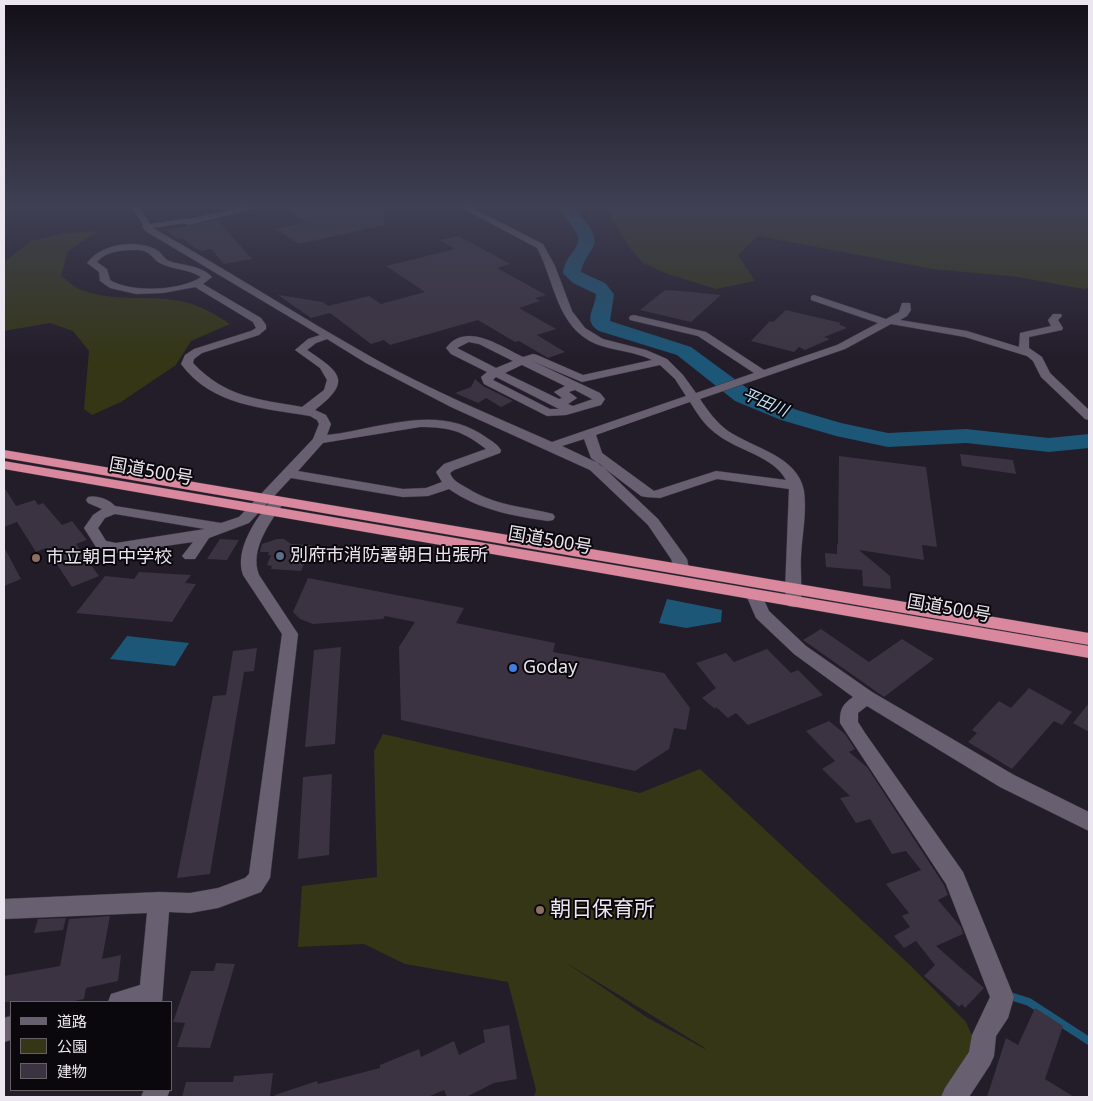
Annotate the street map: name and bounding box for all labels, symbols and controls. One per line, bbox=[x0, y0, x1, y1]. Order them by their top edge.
water label: 平田川 bbox=[739, 385, 791, 421]
street label: 国道500号 bbox=[107, 454, 195, 490]
street label: 国道500号 bbox=[506, 523, 594, 559]
place label: 別府市消防署朝日出張所 bbox=[290, 545, 488, 567]
place label: 市立朝日中学校 bbox=[46, 547, 172, 569]
marker: 別府市消防署朝日出張所 bbox=[274, 550, 286, 562]
marker: 市立朝日中学校 bbox=[30, 552, 42, 564]
street label: 国道500号 bbox=[905, 591, 993, 627]
place label: Goday bbox=[523, 657, 577, 679]
marker: Goday bbox=[507, 662, 519, 674]
place label: 朝日保育所 bbox=[550, 897, 655, 923]
marker: 朝日保育所 bbox=[534, 904, 546, 916]
legend bbox=[10, 1001, 172, 1091]
text: 道路 bbox=[57, 1011, 87, 1031]
text: 公園 bbox=[57, 1036, 87, 1056]
text: 建物 bbox=[57, 1061, 87, 1081]

